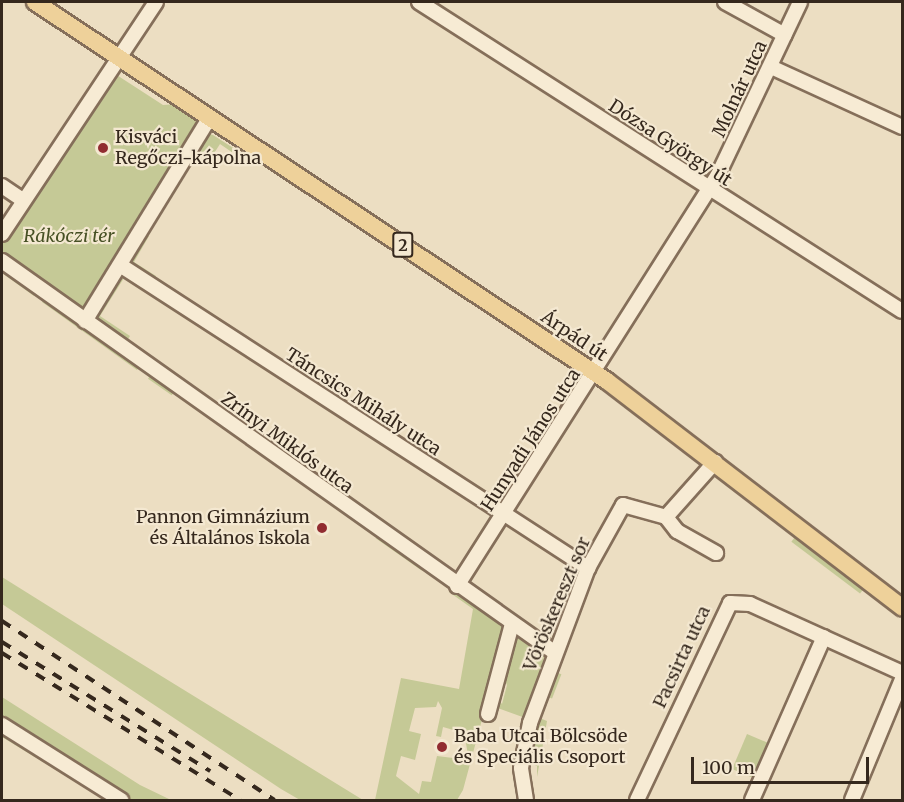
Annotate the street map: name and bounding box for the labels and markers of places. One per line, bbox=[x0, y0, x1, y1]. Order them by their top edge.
place label: Kisváci Regőczi-kápolna bbox=[115, 127, 261, 170]
marker: Kisváci Regőczi-kápolna bbox=[96, 141, 110, 155]
place label: Pannon Gimnázium és Általános Iskola bbox=[136, 507, 310, 550]
marker: Pannon Gimnázium és Általános Iskola bbox=[315, 521, 329, 535]
place label: Baba Utcai Bölcsöde és Speciális Csoport bbox=[454, 726, 627, 768]
marker: Baba Utcai Bölcsöde és Speciális Csoport bbox=[435, 740, 449, 754]

